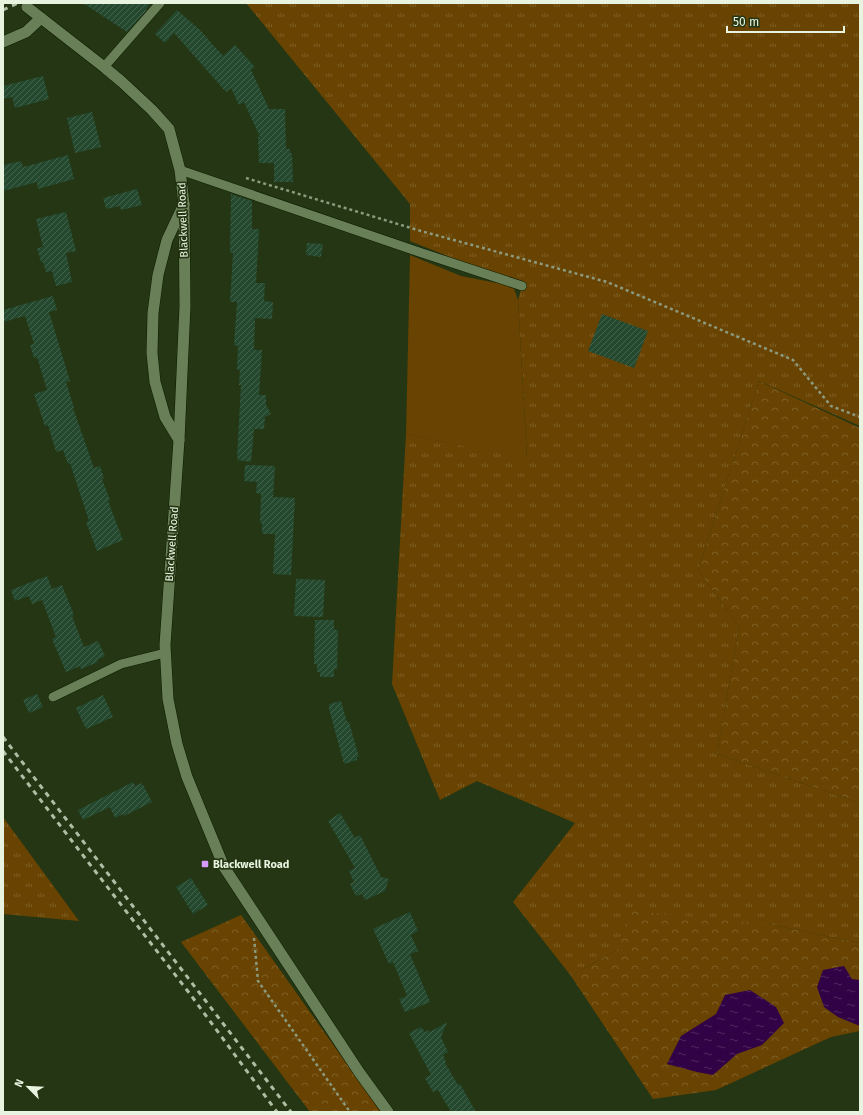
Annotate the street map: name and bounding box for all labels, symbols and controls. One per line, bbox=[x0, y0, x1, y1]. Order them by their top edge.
scale bar bbox=[727, 8, 844, 34]
text: 50 m bbox=[733, 15, 759, 29]
street label: Blackwell Road bbox=[175, 182, 191, 258]
street label: Blackwell Road bbox=[163, 506, 181, 582]
place label: Blackwell Road bbox=[213, 858, 289, 871]
marker: Blackwell Road bbox=[200, 859, 210, 869]
north arrow bbox=[8, 1067, 48, 1107]
text: N bbox=[12, 1077, 27, 1089]

